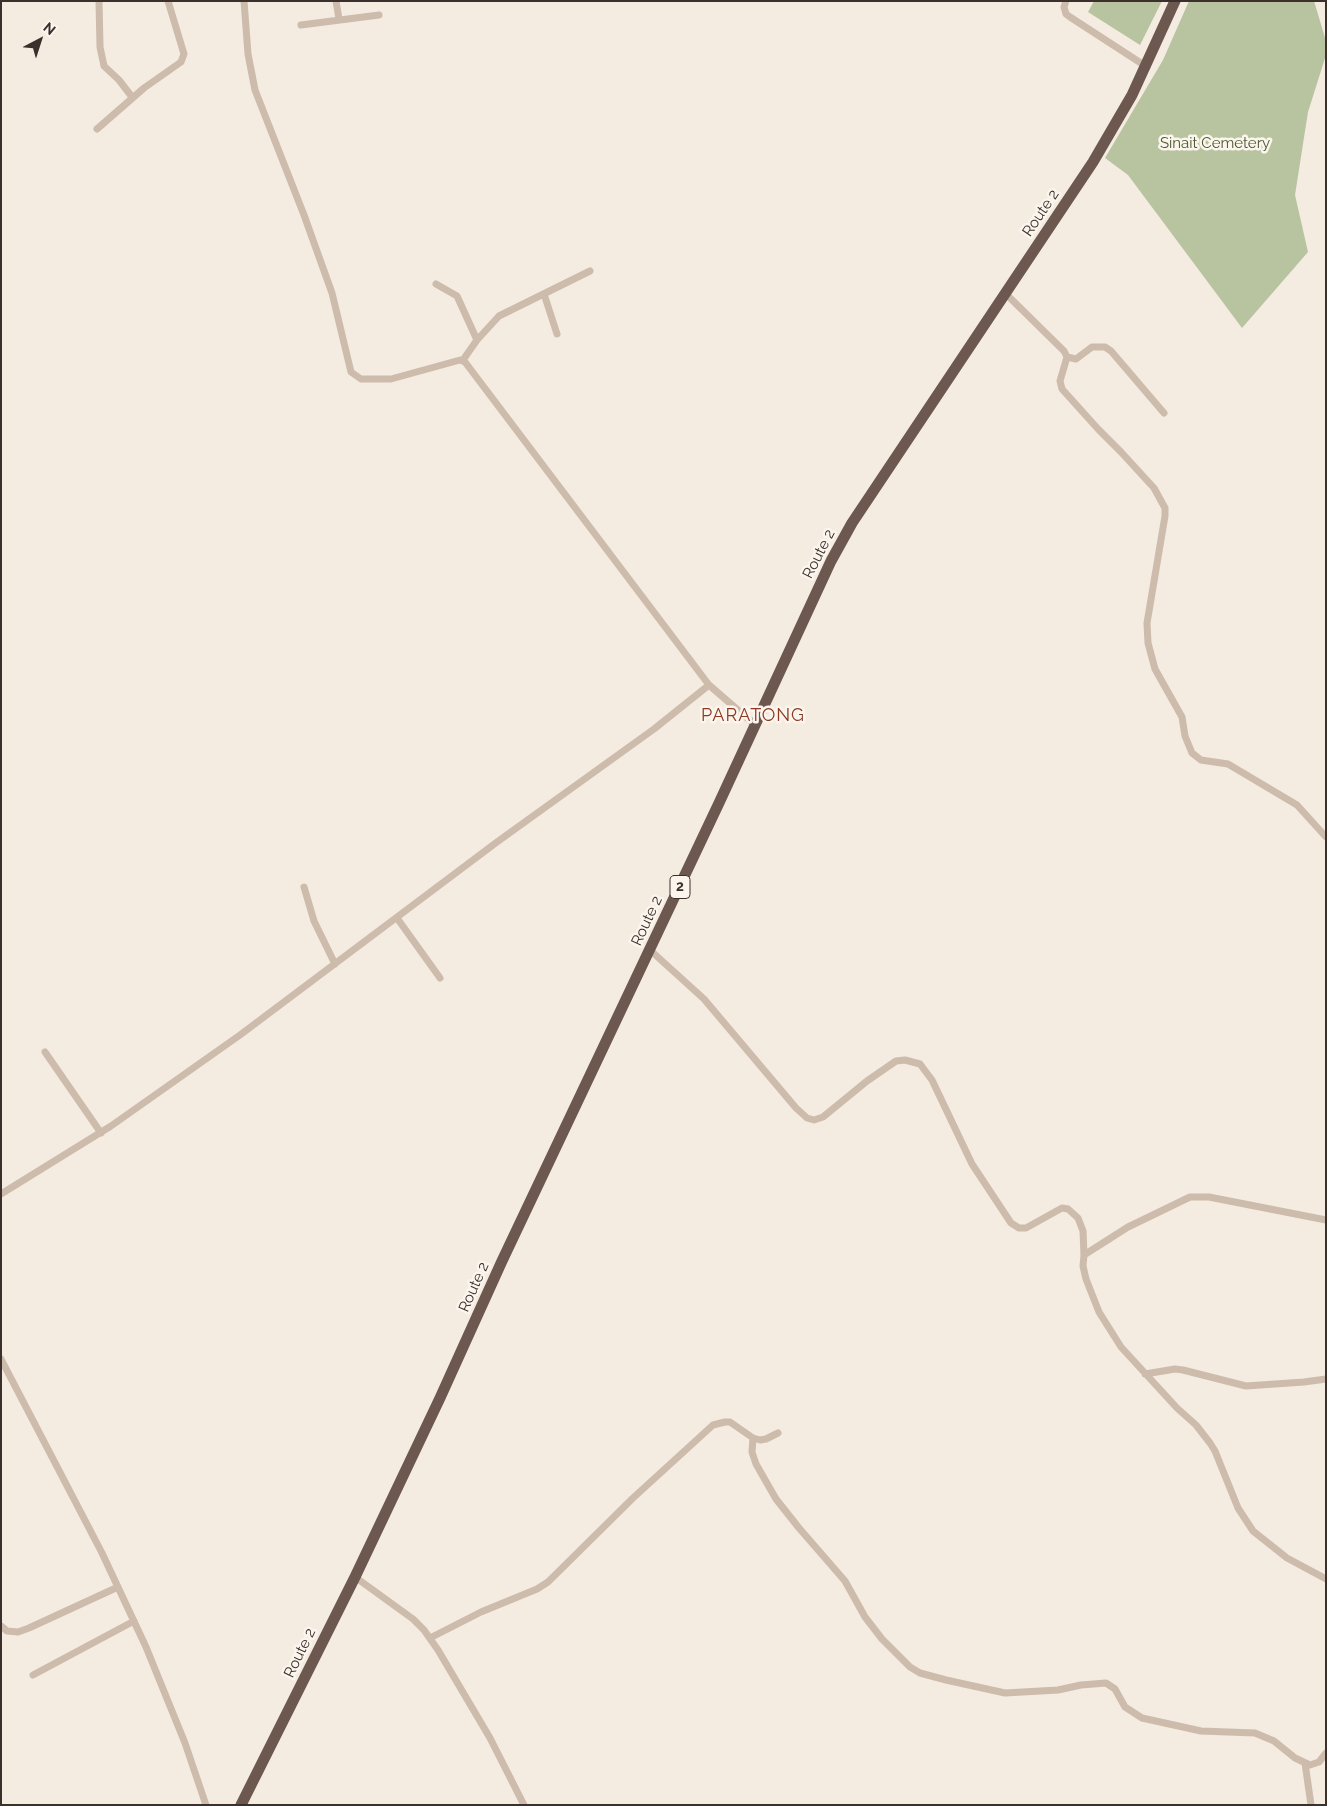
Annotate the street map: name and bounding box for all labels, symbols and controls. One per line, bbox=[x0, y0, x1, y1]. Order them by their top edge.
north arrow bbox=[15, 15, 65, 65]
text: N bbox=[40, 19, 59, 38]
park label: Sinait Cemetery bbox=[1160, 134, 1270, 152]
street label: Route 2 bbox=[1019, 186, 1063, 240]
street label: Route 2 bbox=[799, 526, 839, 582]
district label: PARATONG bbox=[700, 705, 806, 727]
road number: 2 bbox=[670, 876, 690, 899]
street label: Route 2 bbox=[628, 893, 666, 949]
street label: Route 2 bbox=[455, 1259, 493, 1315]
street label: Route 2 bbox=[280, 1625, 320, 1681]

